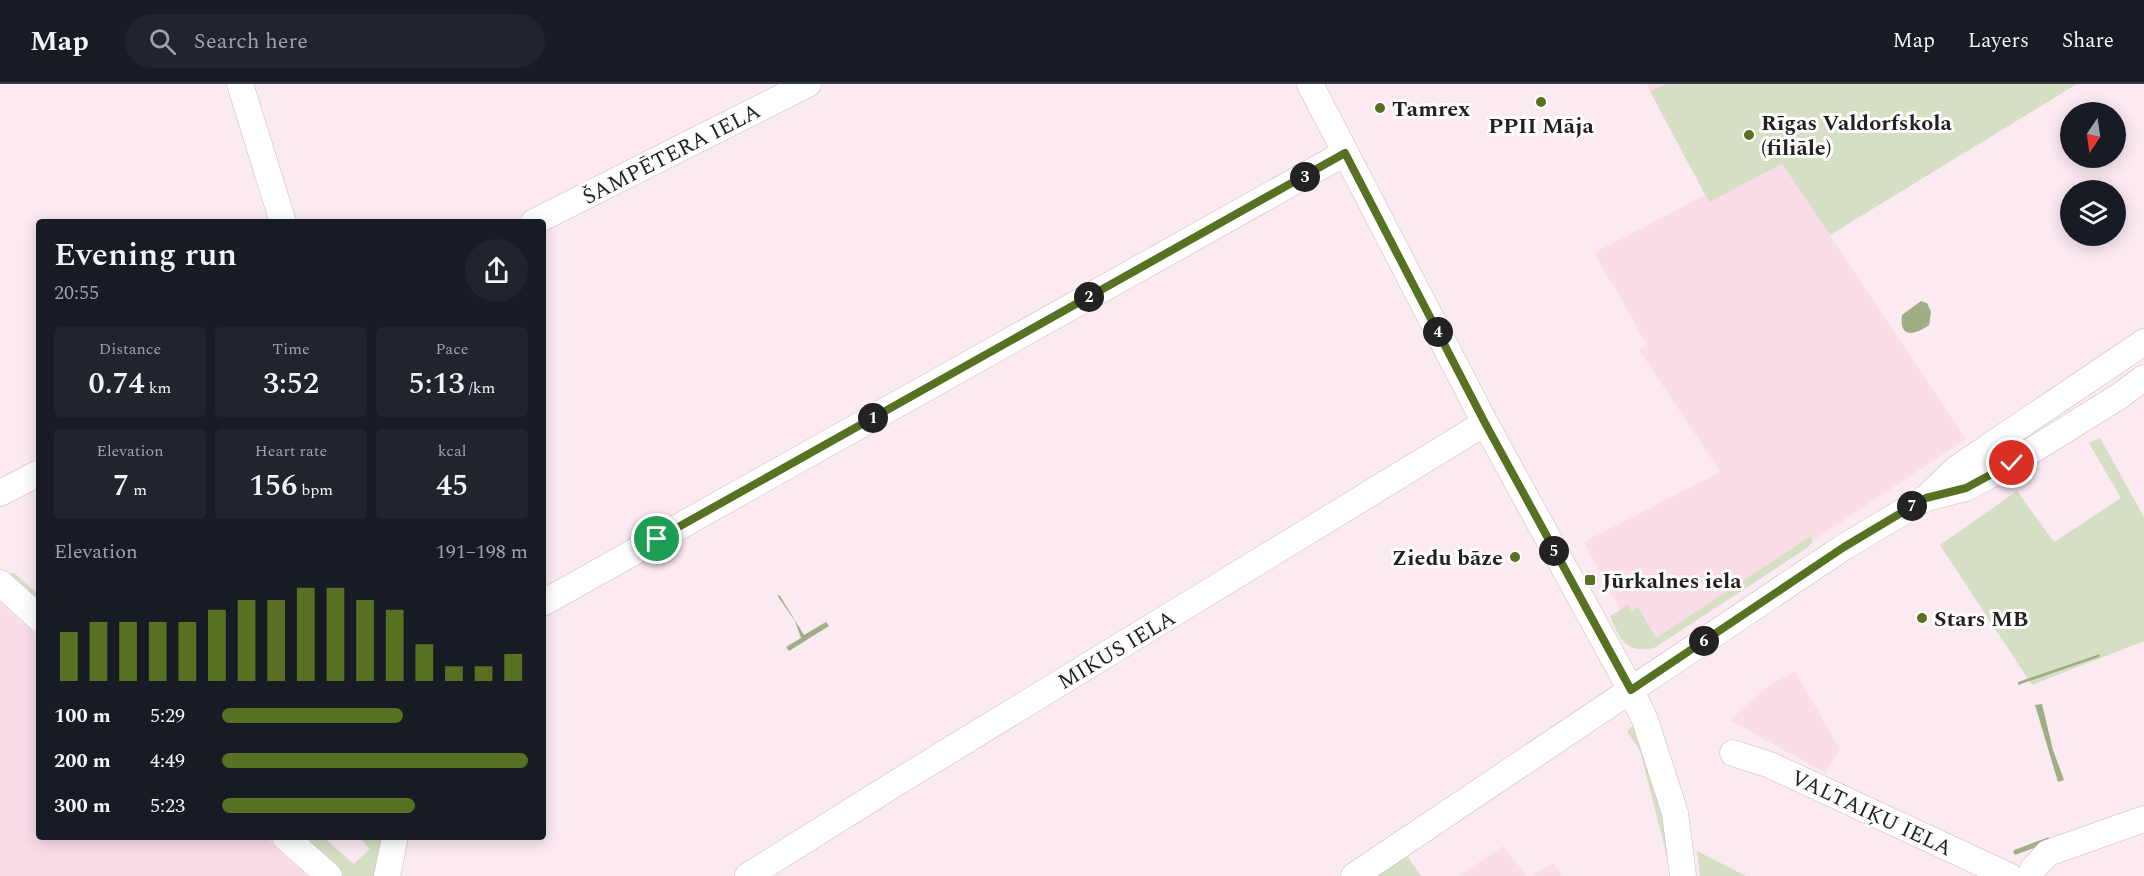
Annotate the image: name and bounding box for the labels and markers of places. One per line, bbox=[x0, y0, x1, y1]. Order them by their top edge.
place label: Tamrex bbox=[1392, 93, 1470, 126]
marker: PPII Māja bbox=[1534, 95, 1548, 109]
marker: Tamrex bbox=[1373, 101, 1387, 115]
place label: Rīgas Valdorfskola (filiāle) bbox=[1761, 107, 1952, 165]
place label: PPII Māja bbox=[1488, 110, 1594, 143]
marker: Rīgas Valdorfskola (filiāle) bbox=[1742, 128, 1756, 142]
pin: 3 bbox=[1290, 162, 1320, 192]
pin: 2 bbox=[1074, 282, 1104, 312]
pin: 4 bbox=[1423, 317, 1453, 347]
pin: 1 bbox=[858, 403, 888, 433]
pin bbox=[1986, 437, 2037, 488]
pin: 7 bbox=[1897, 491, 1927, 521]
pin bbox=[631, 513, 682, 564]
pin: 5 bbox=[1539, 536, 1569, 566]
place label: Ziedu bāze bbox=[1392, 542, 1503, 575]
marker: Ziedu bāze bbox=[1508, 550, 1522, 564]
place label: Jūrkalnes iela bbox=[1602, 565, 1742, 598]
marker: Jūrkalnes iela bbox=[1583, 573, 1597, 587]
place label: Stars MB bbox=[1934, 603, 2028, 636]
marker: Stars MB bbox=[1915, 611, 1929, 625]
pin: 6 bbox=[1689, 626, 1719, 656]

